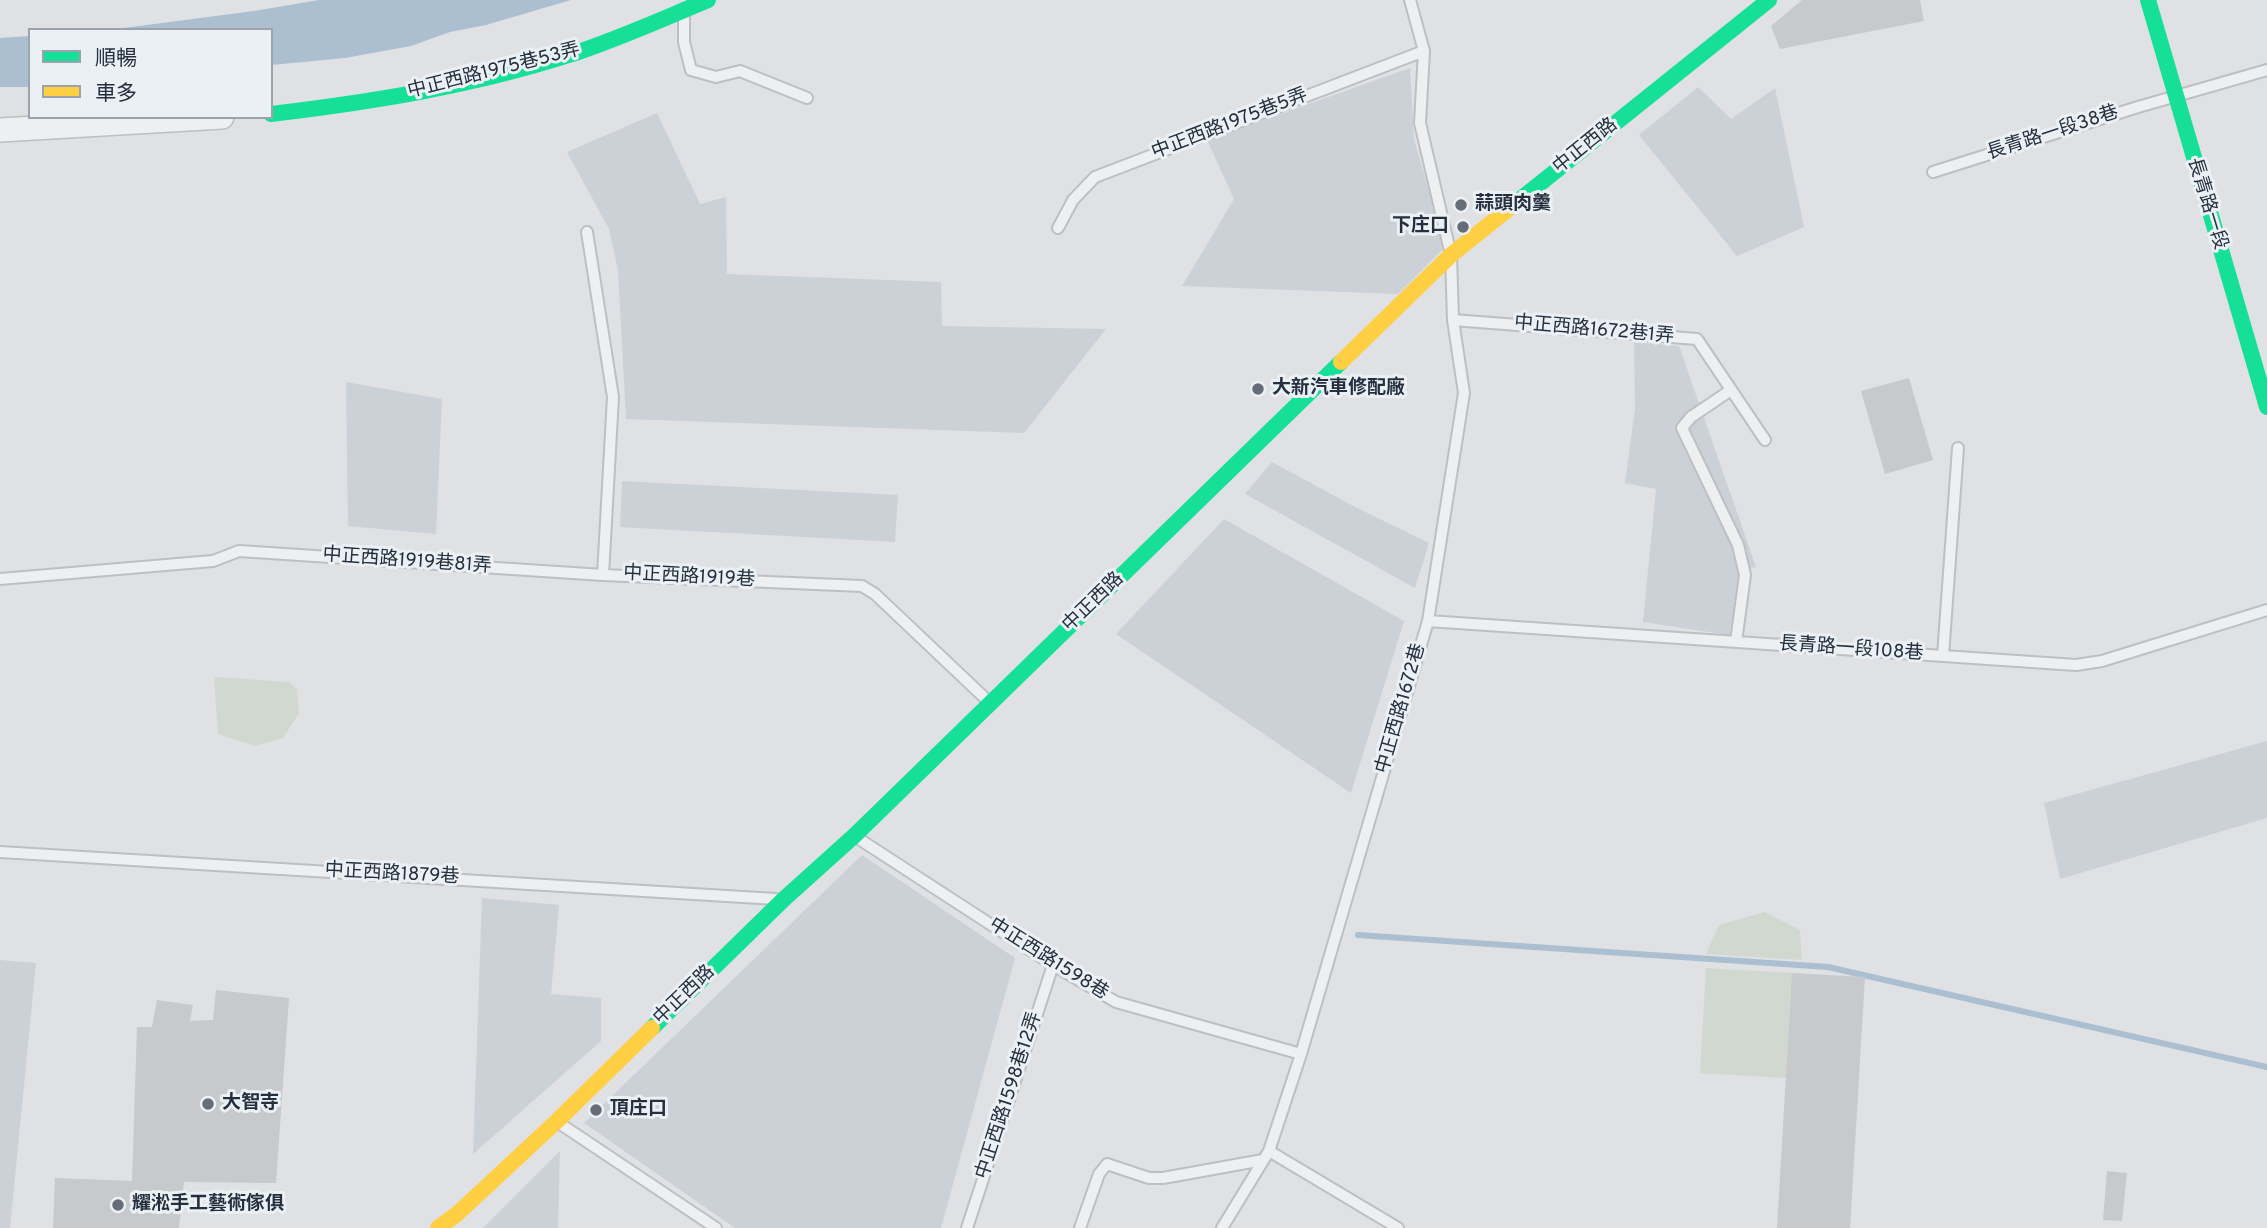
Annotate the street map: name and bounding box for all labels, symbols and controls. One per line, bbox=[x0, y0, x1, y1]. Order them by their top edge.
legend bbox=[28, 28, 273, 119]
street label: 中正西路1975巷53弄 bbox=[405, 40, 583, 104]
text: 順暢 bbox=[95, 46, 137, 73]
text: 車多 bbox=[95, 81, 137, 108]
street label: 中正西路1975巷5弄 bbox=[1149, 85, 1311, 165]
street label: 長青路一段38巷 bbox=[1984, 102, 2122, 166]
street label: 中正西路 bbox=[1549, 114, 1623, 180]
street label: 長青路一段 bbox=[2181, 155, 2231, 253]
place label: 蒜頭肉羹 bbox=[1475, 194, 1551, 216]
marker: 蒜頭肉羹 bbox=[1453, 197, 1469, 213]
place label: 下庄口 bbox=[1392, 216, 1449, 238]
marker: 下庄口 bbox=[1455, 219, 1471, 235]
street label: 中正西路1672巷1弄 bbox=[1513, 313, 1675, 349]
place label: 大新汽車修配廠 bbox=[1272, 378, 1405, 400]
marker: 大新汽車修配廠 bbox=[1250, 381, 1266, 397]
street label: 中正西路1919巷81弄 bbox=[322, 545, 492, 579]
street label: 中正西路1919巷 bbox=[623, 563, 755, 593]
street label: 中正西路 bbox=[1059, 568, 1129, 638]
street label: 長青路一段108巷 bbox=[1778, 634, 1924, 666]
street label: 中正西路1672巷 bbox=[1373, 641, 1431, 777]
street label: 中正西路1879巷 bbox=[324, 860, 460, 890]
street label: 中正西路1598巷 bbox=[984, 914, 1112, 1006]
street label: 中正西路 bbox=[650, 961, 720, 1031]
street label: 中正西路1598巷12弄 bbox=[972, 1010, 1048, 1182]
place label: 大智寺 bbox=[222, 1093, 279, 1115]
marker: 大智寺 bbox=[200, 1096, 216, 1112]
place label: 頂庄口 bbox=[610, 1099, 667, 1121]
marker: 頂庄口 bbox=[588, 1102, 604, 1118]
place label: 耀淞手工藝術傢俱 bbox=[132, 1194, 284, 1216]
marker: 耀淞手工藝術傢俱 bbox=[110, 1197, 126, 1213]

